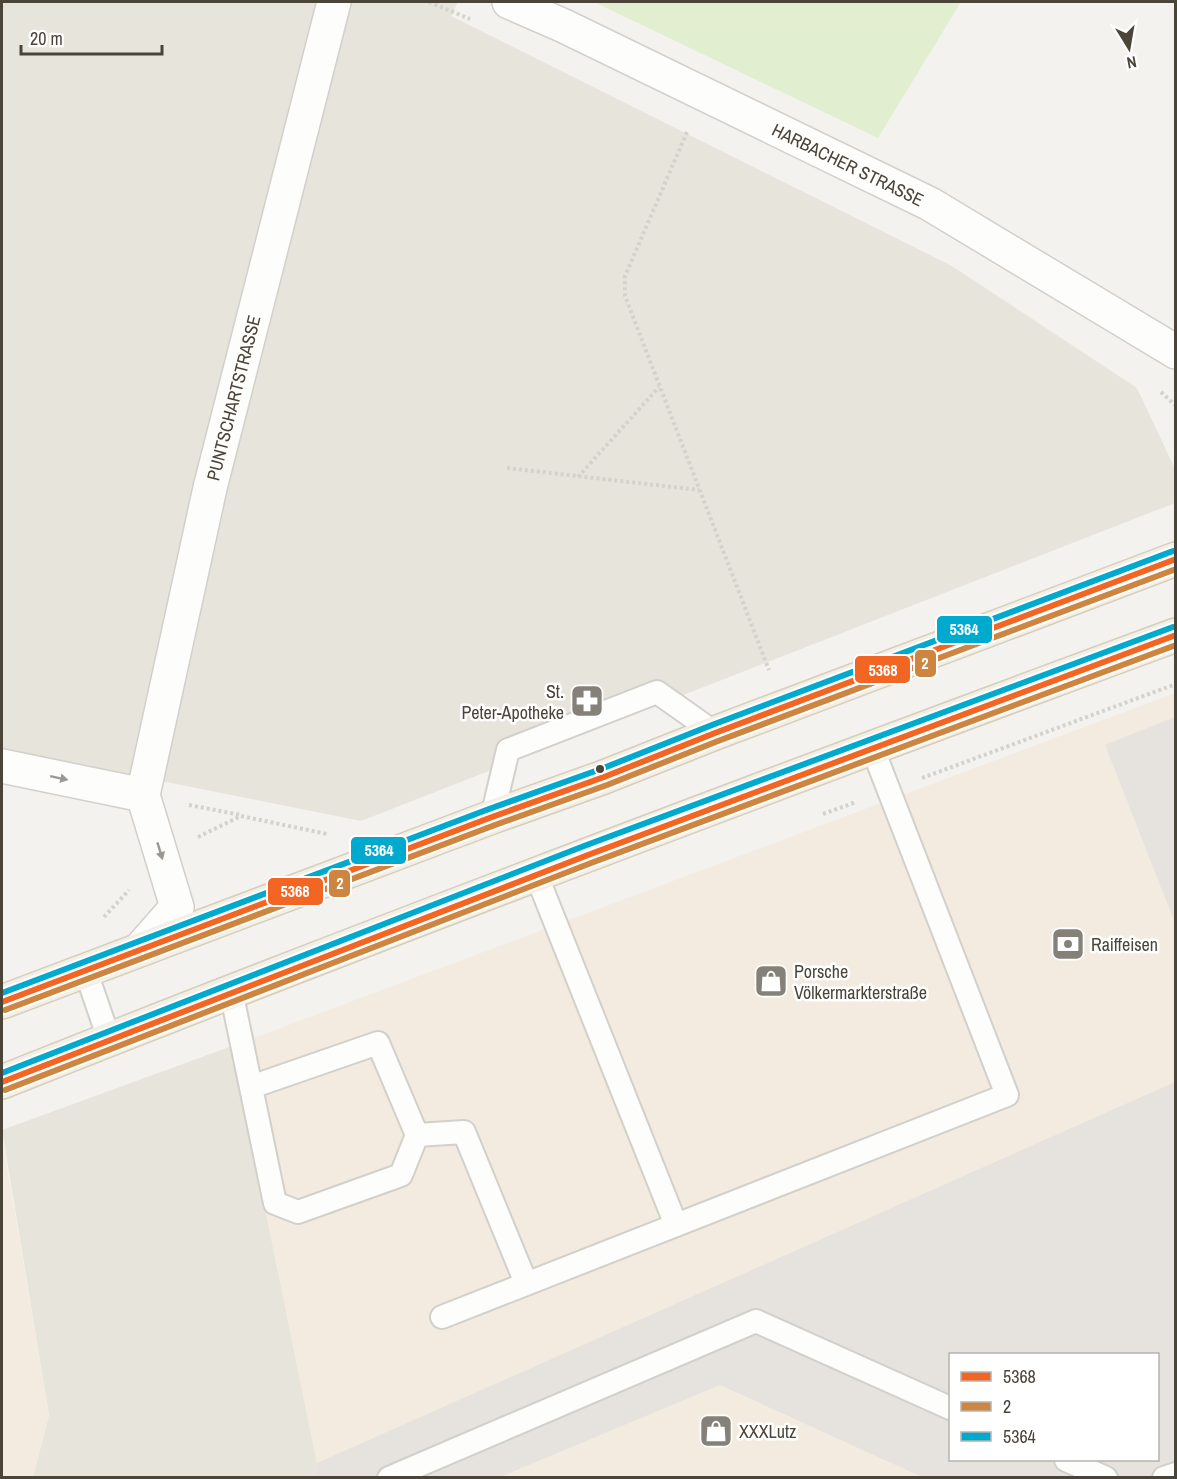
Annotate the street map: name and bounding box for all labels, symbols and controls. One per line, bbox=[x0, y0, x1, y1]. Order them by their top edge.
scale bar bbox=[21, 18, 162, 56]
north arrow bbox=[1099, 18, 1159, 78]
text: 20 m bbox=[30, 26, 63, 51]
text: N bbox=[1125, 51, 1139, 74]
street label: HARBACHER STRASSE bbox=[768, 117, 928, 212]
street label: PUNTSCHARTSTRASSE bbox=[200, 312, 266, 483]
line badge: 5364 bbox=[936, 615, 993, 644]
text: 5364 bbox=[949, 618, 979, 640]
line badge: 2 bbox=[914, 649, 937, 678]
text: 2 bbox=[921, 652, 929, 674]
line badge: 5368 bbox=[854, 655, 911, 684]
text: 5368 bbox=[868, 659, 898, 681]
place label: St. Peter-Apotheke bbox=[461, 679, 564, 725]
pharmacy icon: St. Peter-Apotheke bbox=[569, 683, 605, 719]
unlabelled marker bbox=[594, 763, 606, 775]
one-way arrow bbox=[50, 774, 69, 783]
line badge: 5364 bbox=[350, 836, 407, 865]
text: 5364 bbox=[364, 839, 394, 861]
one-way arrow bbox=[156, 842, 165, 860]
line badge: 2 bbox=[328, 869, 351, 898]
text: 2 bbox=[336, 872, 344, 894]
line badge: 5368 bbox=[267, 877, 324, 906]
text: 5368 bbox=[280, 880, 310, 902]
bank icon: Raiffeisen bbox=[1050, 926, 1086, 962]
place label: Raiffeisen bbox=[1091, 932, 1158, 957]
place label: Porsche Völkermarkterstraße bbox=[794, 959, 927, 1005]
shop icon: Porsche Völkermarkterstraße bbox=[753, 963, 789, 999]
legend bbox=[949, 1353, 1159, 1461]
text: 5368 bbox=[1003, 1364, 1036, 1389]
text: 2 bbox=[1003, 1394, 1011, 1419]
shop icon: XXXLutz bbox=[698, 1413, 734, 1449]
place label: XXXLutz bbox=[739, 1419, 796, 1444]
text: 5364 bbox=[1003, 1424, 1036, 1449]

